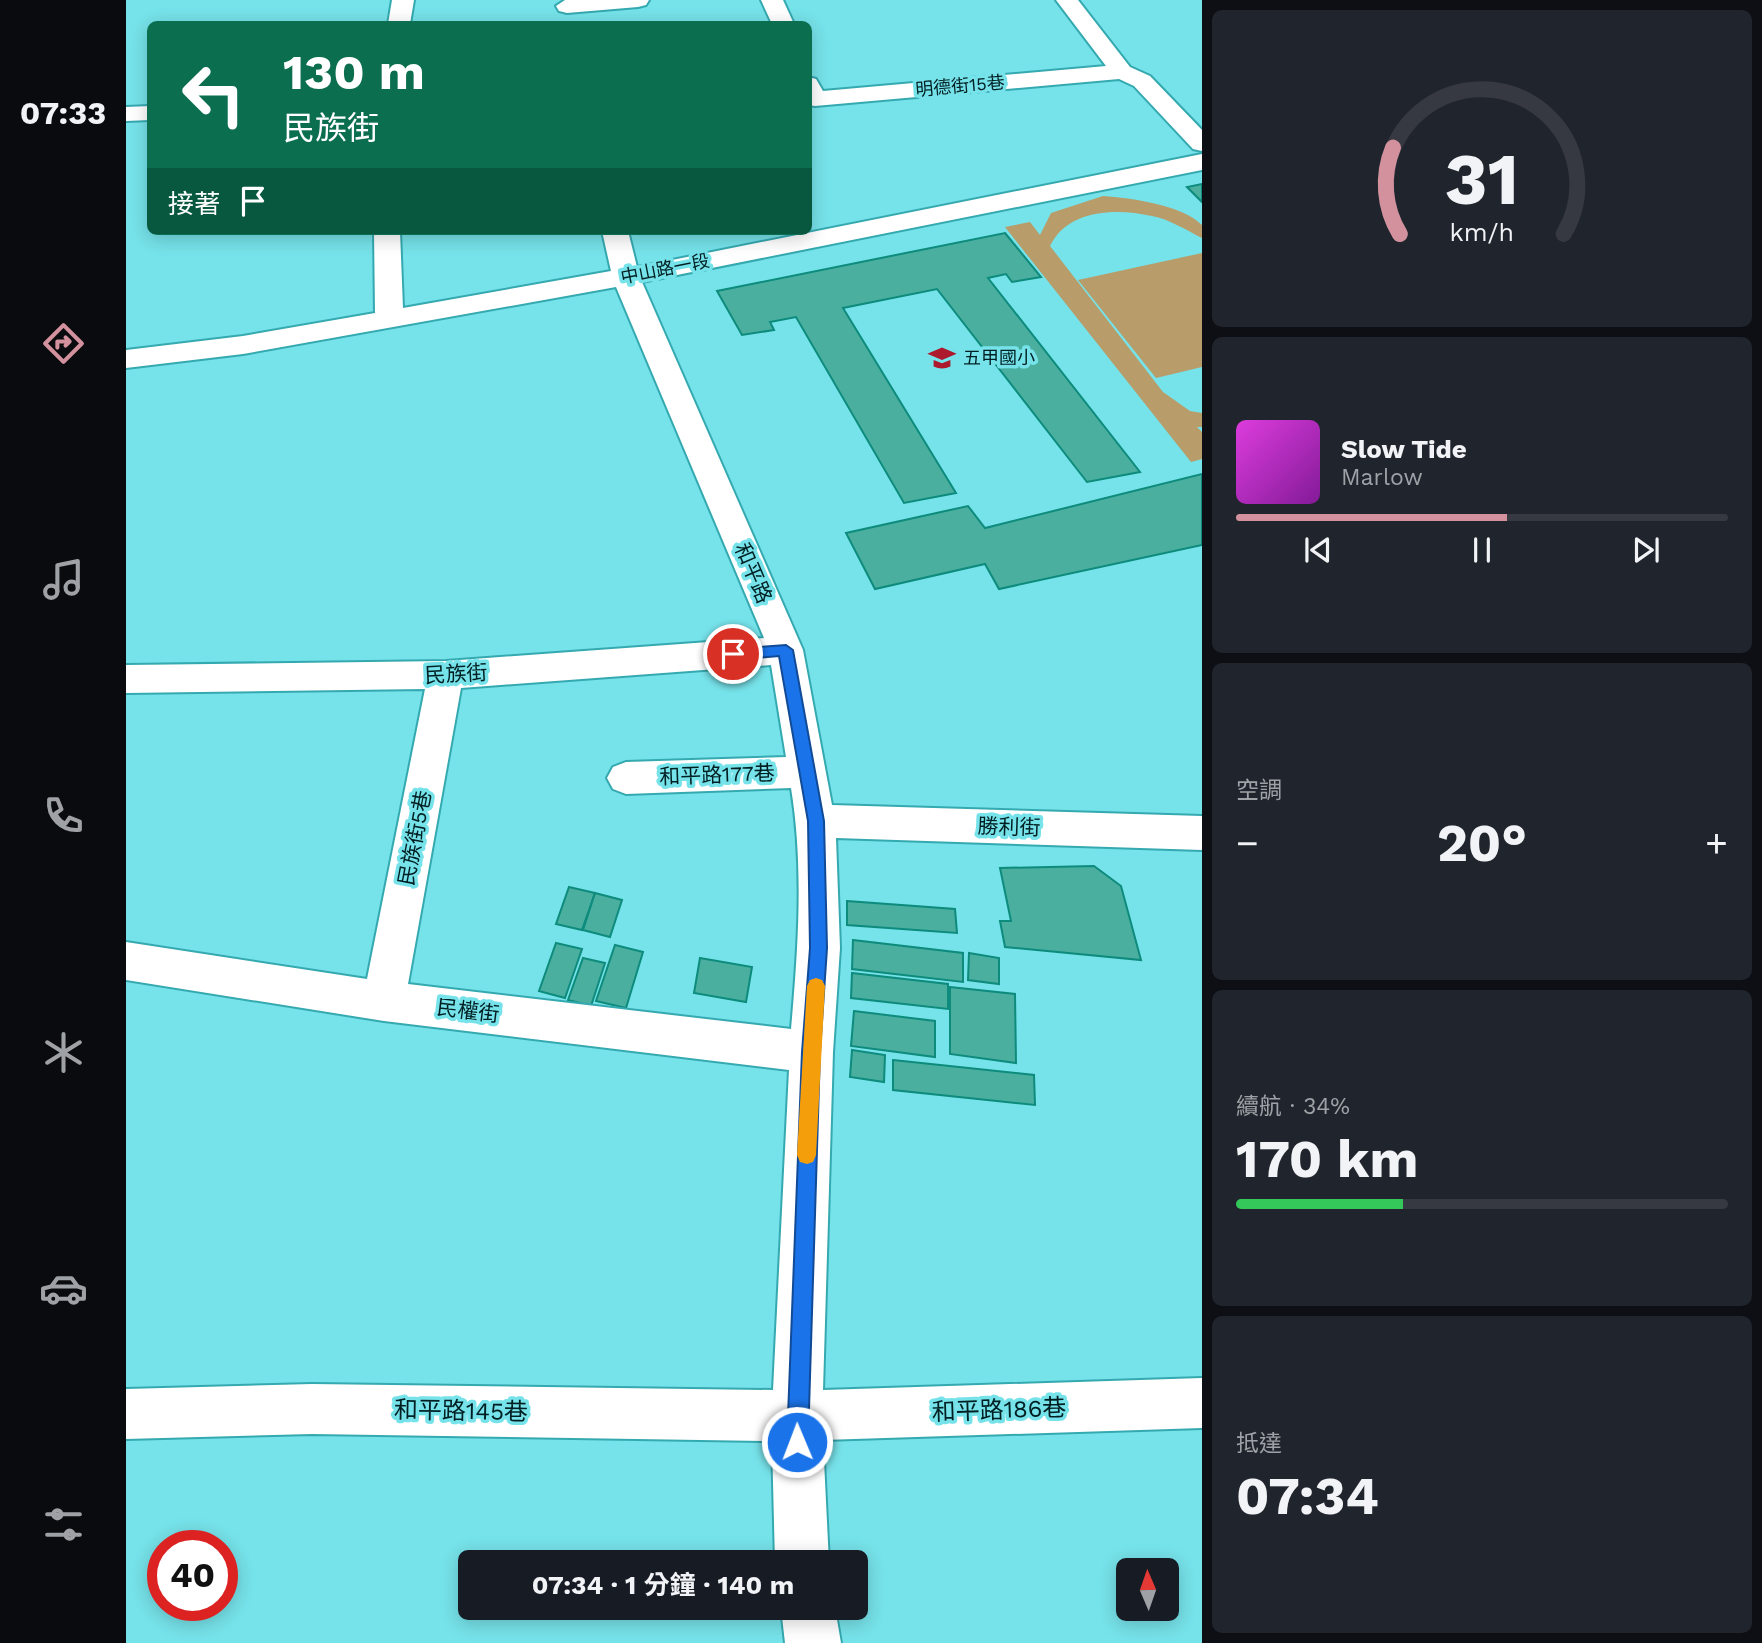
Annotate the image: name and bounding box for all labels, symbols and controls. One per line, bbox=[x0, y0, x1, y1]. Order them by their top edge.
text: 130 m bbox=[283, 43, 425, 101]
icon: left bbox=[168, 49, 259, 140]
street label: 明德街15巷 bbox=[914, 71, 1005, 100]
text: 07:33 bbox=[20, 94, 106, 132]
text: 民族街 bbox=[283, 109, 379, 147]
text: 31 bbox=[1445, 137, 1519, 223]
icon: arrive bbox=[234, 182, 272, 220]
text: 接著 bbox=[168, 189, 220, 219]
text: km/h bbox=[1450, 218, 1514, 247]
street label: 中山路一段 bbox=[619, 250, 711, 287]
icon: directions bbox=[39, 319, 88, 368]
school or university icon: 五甲國小 bbox=[927, 343, 957, 373]
place label: 五甲國小 bbox=[963, 347, 1035, 368]
text: Slow Tide bbox=[1341, 434, 1467, 464]
text: Marlow bbox=[1341, 464, 1423, 491]
icon: previous bbox=[1299, 531, 1337, 569]
icon: pause bbox=[1463, 531, 1501, 569]
icon: next bbox=[1627, 531, 1665, 569]
street label: 和平路 bbox=[730, 539, 777, 607]
icon: music bbox=[39, 555, 88, 604]
pin bbox=[703, 624, 763, 684]
icon: arrive bbox=[714, 635, 752, 673]
street label: 民族街 bbox=[424, 659, 488, 688]
street label: 和平路177巷 bbox=[659, 760, 775, 789]
text: 空調 bbox=[1236, 777, 1282, 804]
street label: 民族街5巷 bbox=[393, 788, 436, 888]
icon: phone bbox=[39, 791, 88, 840]
street label: 勝利街 bbox=[977, 813, 1041, 840]
text: 20° bbox=[1437, 813, 1527, 874]
text: − bbox=[1236, 821, 1259, 865]
text: + bbox=[1705, 821, 1728, 865]
street label: 民權街 bbox=[435, 994, 501, 1027]
icon: climate bbox=[39, 1028, 88, 1077]
text: 續航 · 34% bbox=[1236, 1093, 1350, 1120]
text: 170 km bbox=[1236, 1129, 1418, 1190]
icon: car bbox=[39, 1264, 88, 1313]
street label: 和平路186巷 bbox=[931, 1394, 1067, 1426]
street label: 和平路145巷 bbox=[394, 1396, 528, 1426]
position arrow bbox=[760, 1405, 834, 1479]
text: 抵達 bbox=[1236, 1430, 1282, 1457]
text: 07:34 bbox=[1236, 1466, 1379, 1527]
icon: filters bbox=[39, 1500, 88, 1549]
speed limit sign: 40 bbox=[147, 1530, 238, 1621]
north arrow bbox=[1116, 1558, 1180, 1620]
map controls bbox=[1116, 1558, 1179, 1621]
text: 07:34 · 1 分鐘 · 140 m bbox=[532, 1570, 794, 1600]

